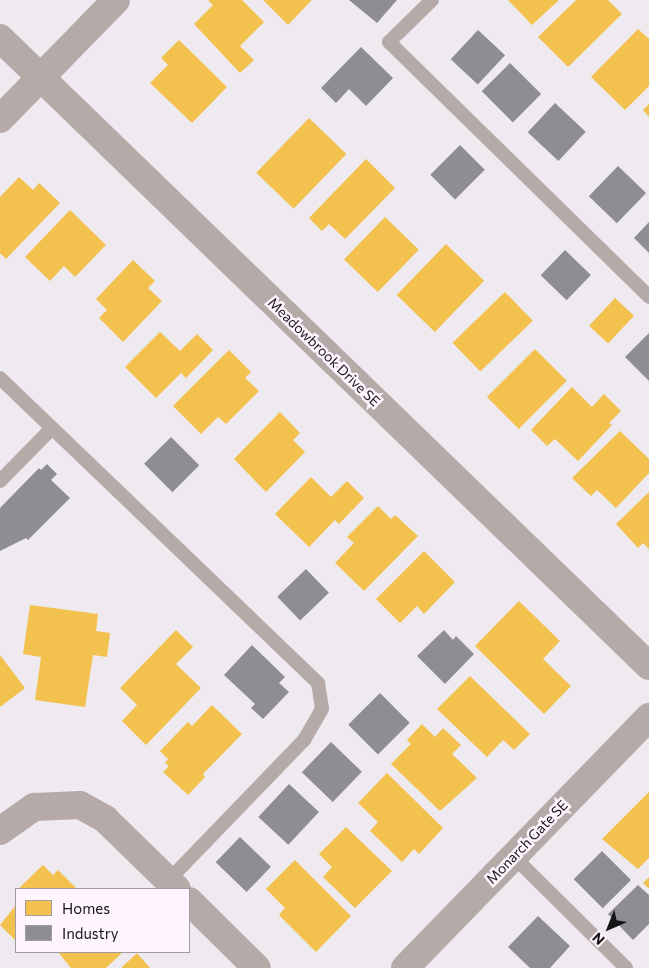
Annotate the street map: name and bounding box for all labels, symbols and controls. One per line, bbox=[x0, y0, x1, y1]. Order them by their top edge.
street label: Meadowbrook Drive SE bbox=[265, 294, 383, 410]
street label: Monarch Gate SE bbox=[483, 797, 571, 887]
legend bbox=[15, 888, 190, 953]
text: Homes bbox=[62, 899, 110, 917]
north arrow bbox=[584, 903, 634, 953]
text: Industry bbox=[62, 924, 119, 942]
text: N bbox=[589, 929, 608, 949]

